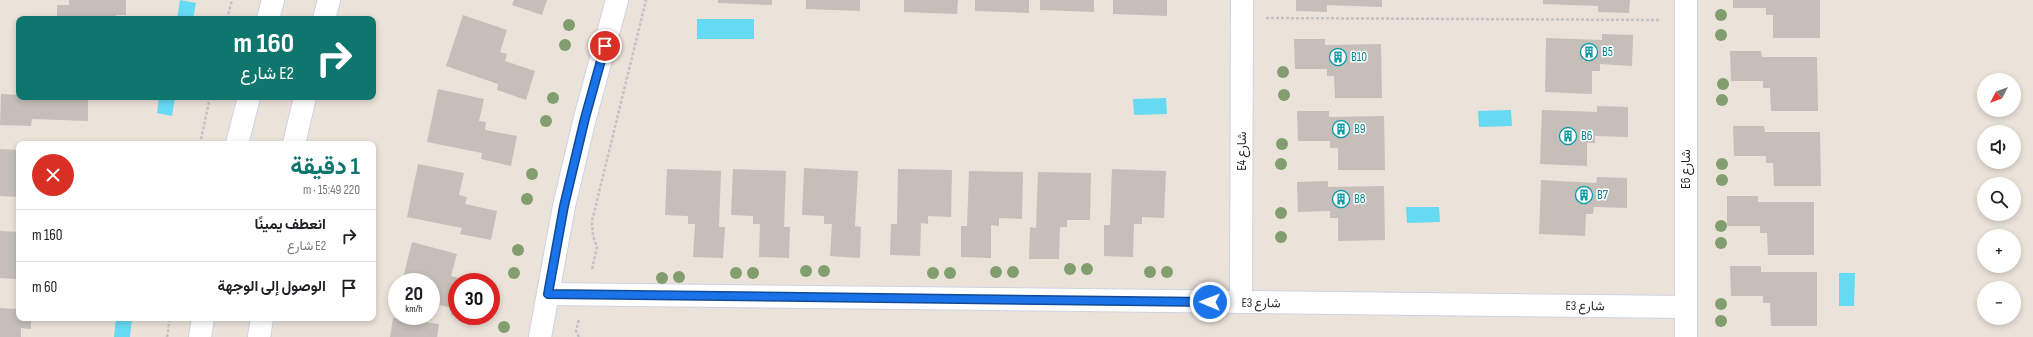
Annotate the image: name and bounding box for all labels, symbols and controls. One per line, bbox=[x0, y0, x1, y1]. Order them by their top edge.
text: 160 m bbox=[234, 27, 294, 60]
pin bbox=[588, 29, 622, 63]
icon: right bbox=[308, 32, 360, 84]
icon: arrive bbox=[594, 35, 616, 57]
building icon: B5 bbox=[1579, 42, 1599, 62]
place label: B5 bbox=[1602, 44, 1613, 60]
building icon: B10 bbox=[1328, 47, 1348, 67]
place label: B10 bbox=[1351, 49, 1367, 65]
text: E2 شارع bbox=[240, 63, 294, 84]
north arrow bbox=[1977, 73, 2021, 117]
map controls bbox=[1977, 73, 2021, 325]
building icon: B9 bbox=[1331, 119, 1351, 139]
place label: B9 bbox=[1354, 121, 1366, 137]
button: sound bbox=[1977, 125, 2021, 169]
building icon: B6 bbox=[1558, 126, 1578, 146]
place label: B6 bbox=[1581, 128, 1593, 144]
street label: E4 شارع bbox=[1234, 132, 1251, 170]
street label: E6 شارع bbox=[1678, 149, 1695, 189]
text: 1 دقيقة bbox=[290, 152, 360, 181]
button: close bbox=[32, 154, 74, 196]
button: search bbox=[1977, 177, 2021, 221]
text: 220 m · 15:49 bbox=[303, 182, 360, 198]
building icon: B7 bbox=[1574, 185, 1594, 205]
place label: B7 bbox=[1597, 187, 1609, 203]
building icon: B8 bbox=[1331, 189, 1351, 209]
place label: B8 bbox=[1354, 191, 1366, 207]
text: انعطف يمينًا bbox=[255, 215, 326, 234]
icon: right bbox=[338, 225, 360, 247]
text: 160 m bbox=[32, 226, 63, 245]
button: + bbox=[1977, 229, 2021, 273]
text: E2 شارع bbox=[287, 238, 326, 254]
speed limit sign: 30 bbox=[448, 273, 500, 325]
text: الوصول إلى الوجهة bbox=[218, 277, 326, 296]
icon: arrive bbox=[338, 277, 360, 299]
text: 60 m bbox=[32, 278, 57, 297]
position arrow bbox=[1189, 281, 1231, 323]
button: − bbox=[1977, 281, 2021, 325]
text: 20 bbox=[405, 282, 423, 306]
street label: E3 شارع bbox=[1241, 295, 1281, 312]
street label: E3 شارع bbox=[1565, 298, 1605, 315]
text: km/h bbox=[405, 303, 423, 315]

